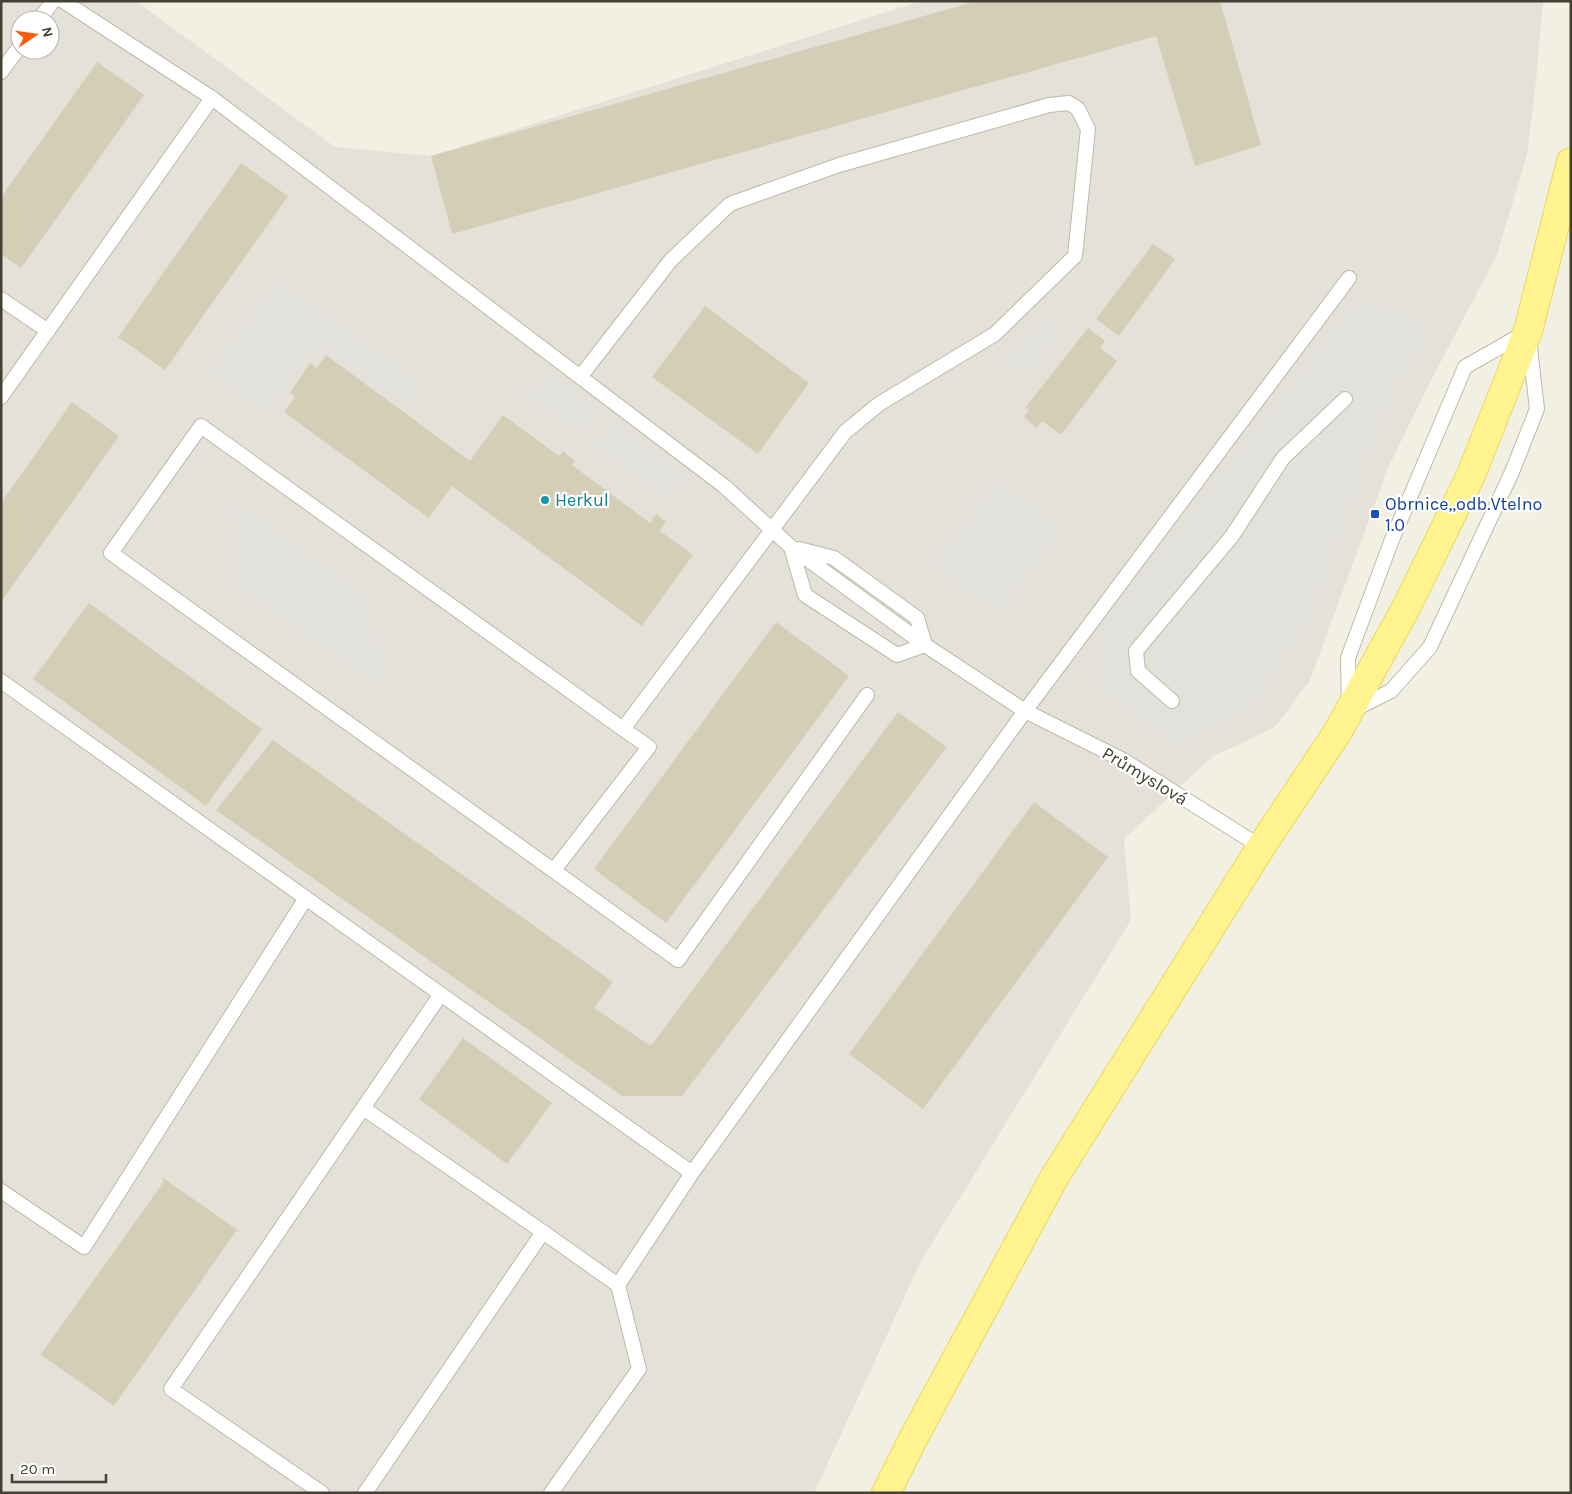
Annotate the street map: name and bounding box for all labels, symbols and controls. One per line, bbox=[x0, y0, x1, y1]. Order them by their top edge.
north arrow bbox=[10, 10, 60, 60]
text: N bbox=[38, 25, 57, 39]
place label: Herkul bbox=[555, 489, 609, 511]
place label: Obrnice,,odb.Vtelno 1.0 bbox=[1385, 493, 1542, 536]
marker: Herkul bbox=[539, 494, 551, 506]
marker: Obrnice,,odb.Vtelno 1.0 bbox=[1369, 508, 1381, 520]
street label: Průmyslová bbox=[1098, 742, 1192, 810]
scale bar bbox=[12, 1452, 106, 1484]
text: 20 m bbox=[20, 1460, 55, 1478]

